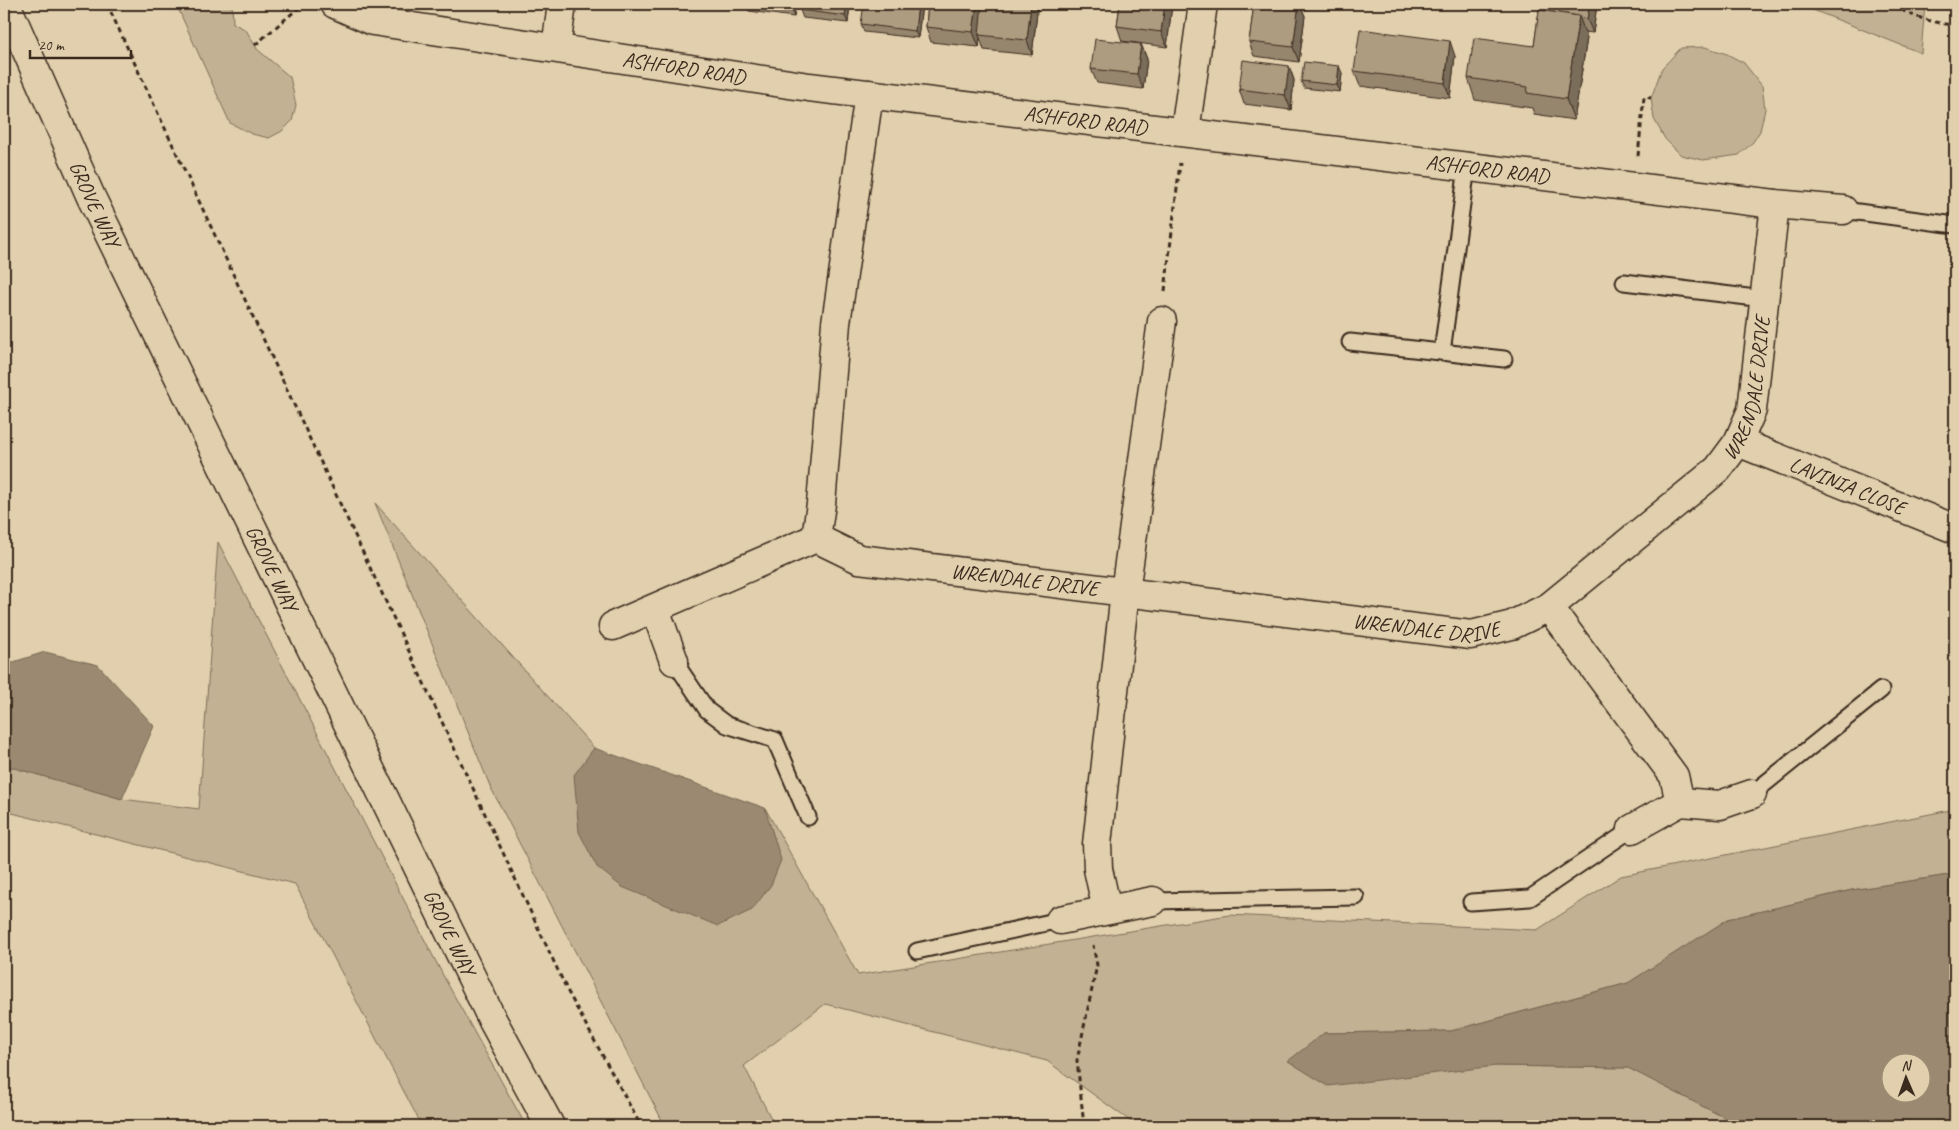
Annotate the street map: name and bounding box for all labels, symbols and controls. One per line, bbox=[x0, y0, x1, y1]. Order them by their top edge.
scale bar bbox=[30, 28, 131, 60]
text: 20 m bbox=[38, 36, 65, 55]
street label: ASHFORD ROAD bbox=[621, 46, 749, 90]
street label: ASHFORD ROAD bbox=[1023, 100, 1150, 141]
street label: ASHFORD ROAD bbox=[1425, 149, 1552, 190]
street label: GROVE WAY bbox=[64, 157, 128, 255]
street label: WRENDALE DRIVE bbox=[1716, 312, 1776, 465]
street label: LAVINIA CLOSE bbox=[1786, 451, 1911, 522]
street label: GROVE WAY bbox=[240, 521, 306, 619]
street label: WRENDALE DRIVE bbox=[950, 558, 1102, 602]
street label: WRENDALE DRIVE bbox=[1352, 607, 1505, 648]
street label: GROVE WAY bbox=[418, 885, 483, 983]
north arrow bbox=[1882, 1052, 1932, 1102]
text: N bbox=[1901, 1057, 1913, 1074]

